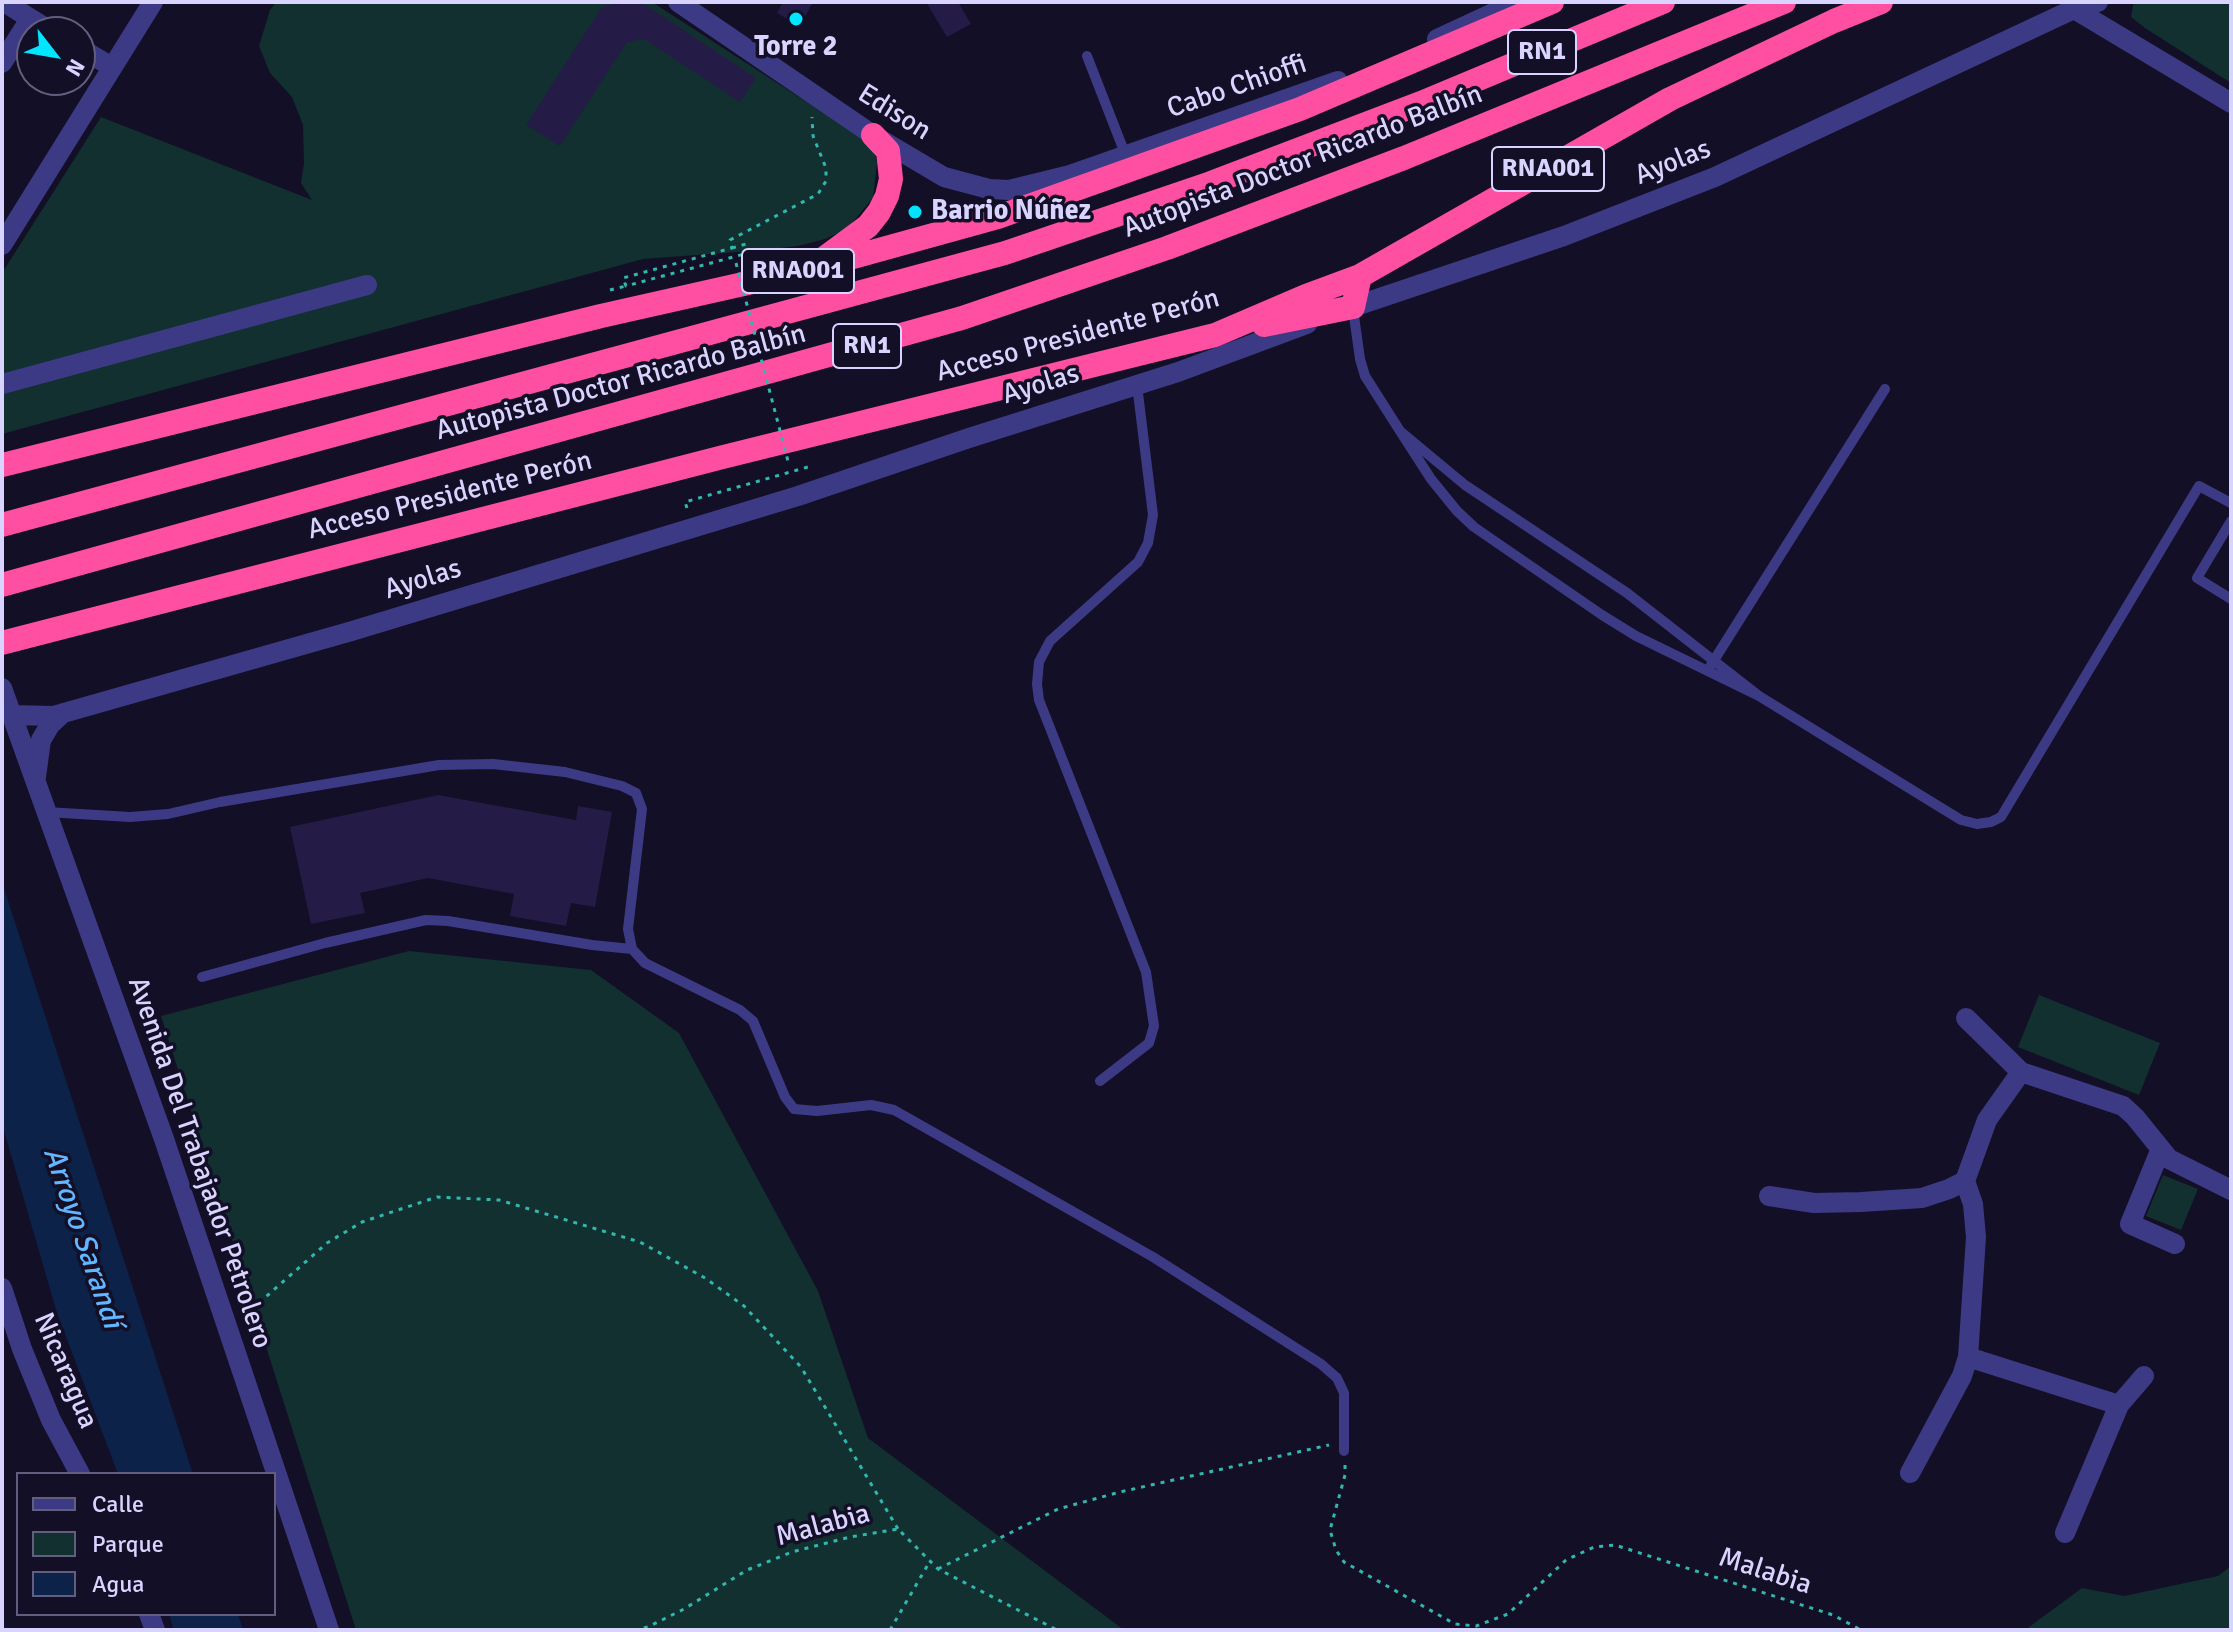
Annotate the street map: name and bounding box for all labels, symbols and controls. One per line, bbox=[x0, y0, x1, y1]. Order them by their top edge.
marker: Torre 2 bbox=[787, 10, 805, 28]
north arrow bbox=[16, 16, 96, 96]
road number: RN1 bbox=[1508, 30, 1576, 74]
place label: Torre 2 bbox=[754, 31, 838, 65]
street label: Cabo Chioffi bbox=[1163, 47, 1311, 127]
text: N bbox=[60, 54, 91, 81]
street label: Edison bbox=[851, 78, 937, 148]
street label: Autopista Doctor Ricardo Balbín bbox=[1119, 78, 1487, 246]
street label: Ayolas bbox=[1630, 133, 1716, 193]
road number: RNA001 bbox=[1492, 147, 1604, 191]
place label: Barrio Núñez bbox=[931, 195, 1091, 229]
marker: Barrio Núñez bbox=[906, 203, 924, 221]
road number: RNA001 bbox=[742, 249, 854, 293]
street label: Acceso Presidente Perón bbox=[933, 282, 1223, 390]
street label: Autopista Doctor Ricardo Balbín bbox=[432, 317, 810, 449]
road number: RN1 bbox=[833, 324, 901, 368]
street label: Ayolas bbox=[998, 357, 1084, 413]
street label: Acceso Presidente Perón bbox=[304, 444, 596, 548]
street label: Ayolas bbox=[380, 552, 466, 608]
street label: Avenida Del Trabajador Petrolero bbox=[120, 973, 278, 1353]
water label: Arroyo Sarandí bbox=[34, 1143, 130, 1333]
street label: Nicaragua bbox=[26, 1308, 104, 1434]
legend bbox=[16, 1472, 276, 1616]
text: Calle bbox=[92, 1489, 144, 1519]
street label: Malabia bbox=[772, 1497, 874, 1555]
text: Parque bbox=[92, 1529, 164, 1559]
street label: Malabia bbox=[1714, 1541, 1816, 1603]
text: Agua bbox=[92, 1569, 144, 1599]

